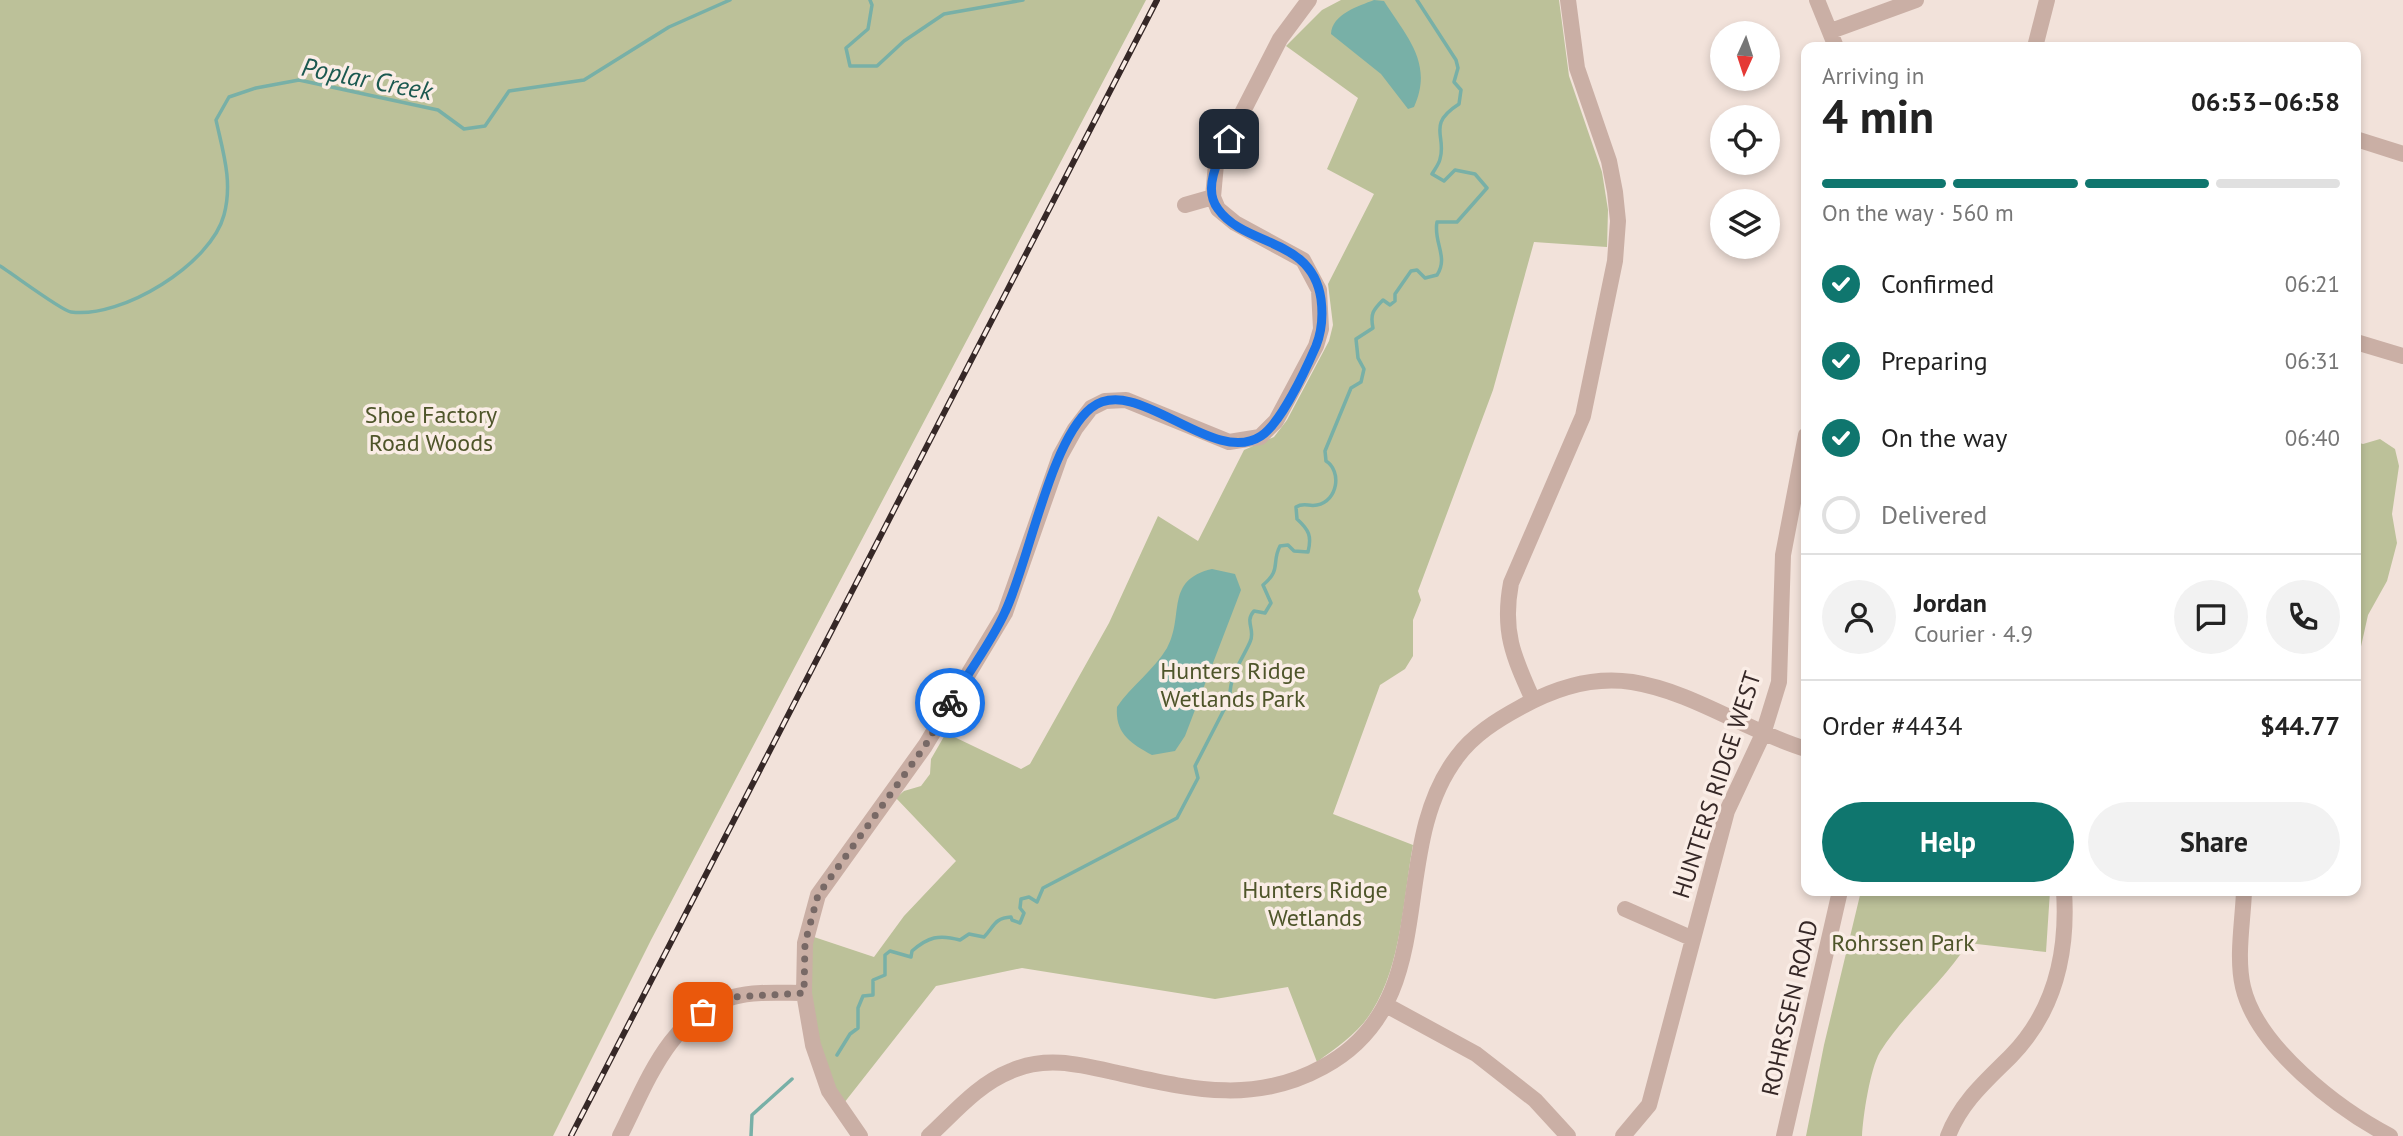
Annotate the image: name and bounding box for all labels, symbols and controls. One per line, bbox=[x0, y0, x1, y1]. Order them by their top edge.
north arrow bbox=[1710, 21, 1780, 91]
map controls bbox=[1710, 21, 1780, 259]
water label: Poplar Creek bbox=[299, 50, 437, 108]
text: Arriving in bbox=[1822, 61, 1924, 90]
text: 06:53–06:58 bbox=[2191, 85, 2340, 118]
text: 4 min bbox=[1822, 86, 1934, 146]
button: locate bbox=[1710, 105, 1780, 175]
pin bbox=[1199, 109, 1259, 169]
icon: home bbox=[1210, 120, 1248, 158]
button: layers bbox=[1710, 189, 1780, 259]
text: On the way · 560 m bbox=[1822, 198, 2014, 227]
icon: check bbox=[1822, 265, 1860, 303]
text: Confirmed bbox=[1881, 267, 1994, 300]
text: 06:21 bbox=[2285, 269, 2340, 298]
icon: check bbox=[1822, 342, 1860, 380]
text: Preparing bbox=[1881, 344, 1988, 377]
text: 06:31 bbox=[2285, 346, 2340, 375]
park label: Shoe Factory Road Woods bbox=[365, 399, 497, 458]
icon: check bbox=[1822, 419, 1860, 457]
text: On the way bbox=[1881, 421, 2007, 454]
text: 06:40 bbox=[2285, 423, 2340, 452]
text: Delivered bbox=[1881, 498, 1987, 531]
button: person bbox=[1822, 580, 1896, 654]
button: chat bbox=[2174, 580, 2248, 654]
button: phone bbox=[2266, 580, 2340, 654]
text: Jordan bbox=[1914, 586, 1987, 619]
text: Courier · 4.9 bbox=[1914, 619, 2033, 648]
park label: Hunters Ridge Wetlands Park bbox=[1160, 655, 1306, 714]
street label: HUNTERS RIDGE WEST bbox=[1665, 667, 1768, 902]
courier bbox=[915, 668, 985, 738]
icon: bike bbox=[931, 684, 969, 722]
text: Order #4434 bbox=[1822, 709, 1962, 742]
text: $44.77 bbox=[2260, 709, 2340, 742]
button: Help bbox=[1822, 802, 2074, 882]
button: Share bbox=[2088, 802, 2340, 882]
park label: Hunters Ridge Wetlands bbox=[1242, 874, 1388, 933]
street label: ROHRSSEN ROAD bbox=[1754, 917, 1825, 1099]
park label: Rohrssen Park bbox=[1831, 927, 1975, 958]
pin bbox=[673, 982, 733, 1042]
icon: bag bbox=[684, 993, 722, 1031]

